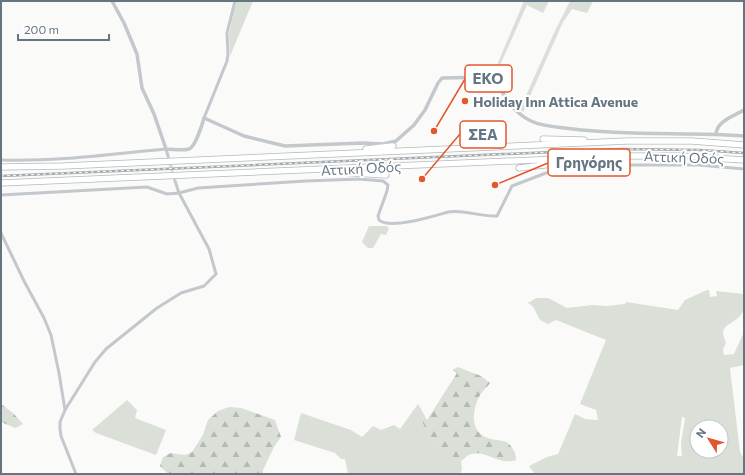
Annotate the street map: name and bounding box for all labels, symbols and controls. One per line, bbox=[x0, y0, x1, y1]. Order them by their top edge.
scale bar bbox=[18, 16, 109, 42]
text: 200 m bbox=[24, 22, 59, 36]
callout: EKO bbox=[465, 65, 512, 92]
text: EKO bbox=[472, 69, 504, 87]
place label: Holiday Inn Attica Avenue bbox=[473, 93, 638, 110]
marker: Holiday Inn Attica Avenue bbox=[460, 96, 470, 106]
callout: ΣΕΑ bbox=[460, 121, 506, 148]
text: ΣΕΑ bbox=[468, 125, 498, 143]
street label: Αττική Οδός bbox=[644, 147, 724, 167]
callout: Γρηγόρης bbox=[548, 149, 630, 176]
text: Γρηγόρης bbox=[556, 153, 622, 171]
street label: Αττική Οδός bbox=[320, 157, 402, 179]
north arrow bbox=[689, 419, 729, 459]
text: N bbox=[693, 425, 708, 440]

